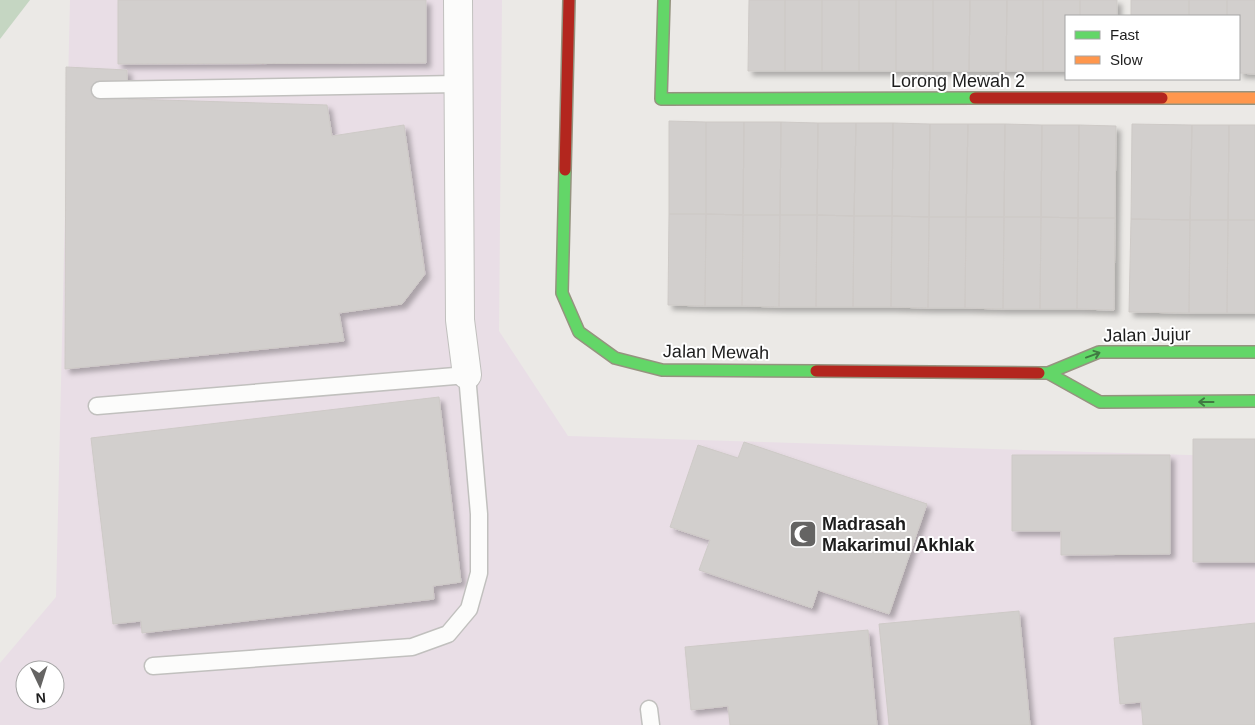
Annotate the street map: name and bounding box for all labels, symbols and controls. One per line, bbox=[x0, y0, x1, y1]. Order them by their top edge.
legend bbox=[1065, 15, 1240, 80]
text: Fast bbox=[1110, 26, 1140, 43]
text: Slow bbox=[1110, 51, 1143, 68]
street label: Lorong Mewah 2 bbox=[891, 71, 1025, 91]
street label: Jalan Jujur bbox=[1103, 324, 1191, 346]
street label: Jalan Mewah bbox=[663, 341, 769, 363]
one-way arrow bbox=[1084, 350, 1100, 359]
one-way arrow bbox=[1199, 397, 1215, 407]
place label: Madrasah Makarimul Akhlak bbox=[822, 514, 975, 555]
mosque icon: Madrasah Makarimul Akhlak bbox=[788, 519, 818, 549]
north arrow bbox=[15, 660, 65, 710]
text: N bbox=[35, 690, 47, 706]

